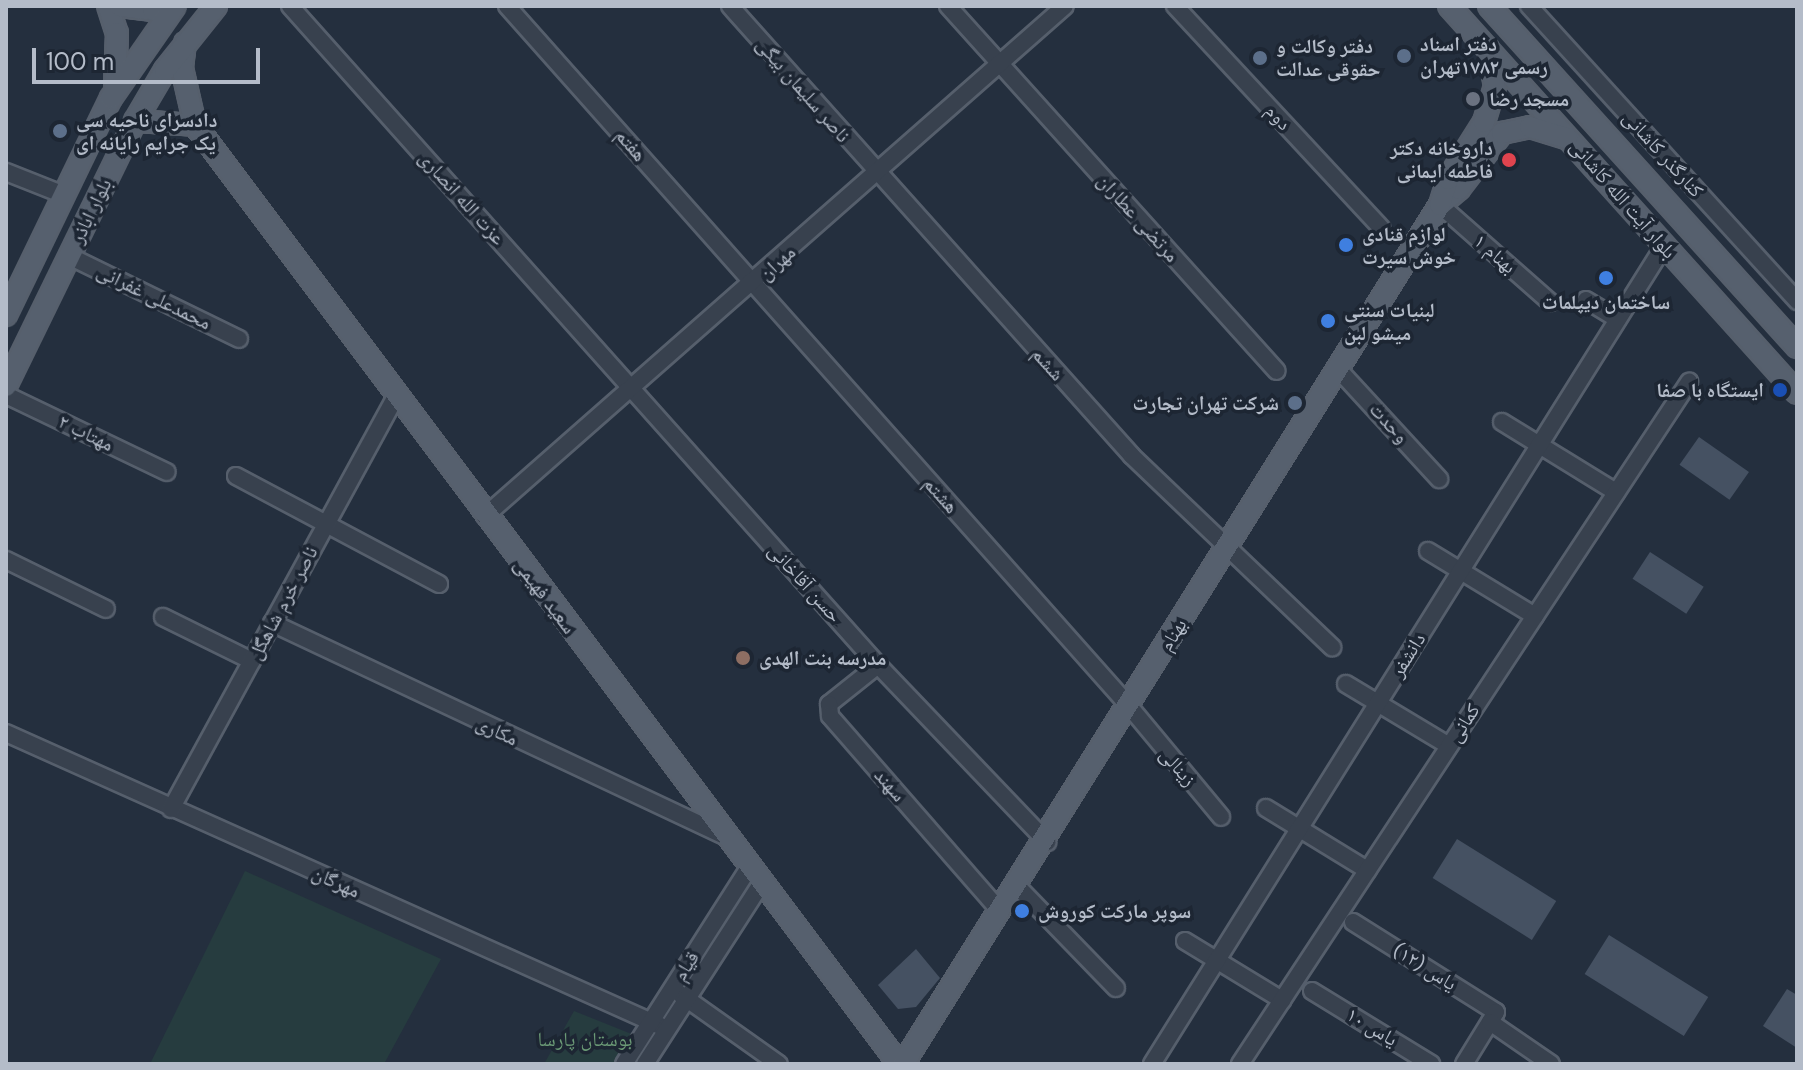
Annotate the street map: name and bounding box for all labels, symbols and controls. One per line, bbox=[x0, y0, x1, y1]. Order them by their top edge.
scale bar bbox=[36, 32, 264, 82]
place label: دفتر اسناد رسمی ۱۷۸۲تهران bbox=[1420, 32, 1548, 79]
street label: ناصر سلیمان بیگی bbox=[751, 33, 855, 147]
place label: دفتر وکالت و حقوقی عدالت bbox=[1276, 34, 1380, 81]
text: 100 m bbox=[46, 46, 114, 77]
marker: دفتر اسناد رسمی ۱۷۸۲تهران bbox=[1395, 47, 1413, 65]
marker: دفتر وکالت و حقوقی عدالت bbox=[1251, 49, 1269, 67]
place label: مسجد رضا bbox=[1489, 87, 1569, 111]
marker: مسجد رضا bbox=[1464, 90, 1482, 108]
street label: دوم bbox=[1260, 99, 1296, 135]
street label: کنارگذر کاشانی bbox=[1618, 106, 1708, 202]
place label: دادسرای ناحیه سی یک جرایم رایانه ای bbox=[76, 108, 217, 155]
marker: دادسرای ناحیه سی یک جرایم رایانه ای bbox=[51, 122, 69, 140]
street label: هفتم bbox=[610, 124, 652, 166]
street label: بلوار آیت الله کاشانی bbox=[1565, 135, 1681, 263]
place label: داروخانه دکتر فاطمه ایمانی bbox=[1390, 136, 1493, 183]
street label: عزت الله انصاری bbox=[414, 146, 510, 250]
marker: داروخانه دکتر فاطمه ایمانی bbox=[1500, 151, 1518, 169]
street label: مرتضی عطاران bbox=[1092, 169, 1184, 267]
street label: بلوار اباذر bbox=[65, 175, 117, 247]
place label: لوازم قنادی خوش سیرت bbox=[1362, 222, 1456, 269]
street label: بهنام ۱ bbox=[1469, 229, 1521, 279]
marker: لوازم قنادی خوش سیرت bbox=[1337, 236, 1355, 254]
street label: مهران bbox=[754, 240, 800, 286]
street label: محمدعلی غفرانی bbox=[93, 259, 215, 335]
marker: ساختمان دیپلمات bbox=[1597, 269, 1615, 287]
place label: ساختمان دیپلمات bbox=[1542, 290, 1670, 314]
place label: لبنیات سنتی میشو لبن bbox=[1344, 298, 1435, 345]
marker: لبنیات سنتی میشو لبن bbox=[1319, 312, 1337, 330]
street label: ششم bbox=[1027, 342, 1069, 386]
place label: ایستگاه با صفا bbox=[1656, 378, 1764, 402]
marker: ایستگاه با صفا bbox=[1771, 381, 1789, 399]
place label: شرکت تهران تجارت bbox=[1133, 391, 1279, 415]
marker: شرکت تهران تجارت bbox=[1286, 394, 1304, 412]
street label: وحدت bbox=[1364, 398, 1414, 448]
street label: مهتاب ۲ bbox=[54, 409, 118, 457]
street label: هشتم bbox=[918, 472, 964, 518]
street label: حسن آقاخانی bbox=[763, 538, 847, 628]
street label: ناصر خرم شاهگل bbox=[243, 542, 323, 664]
street label: سعید فهیمی bbox=[509, 553, 581, 639]
street label: بهنام bbox=[1154, 614, 1192, 656]
street label: دانشفر bbox=[1385, 628, 1431, 682]
place label: مدرسه بنت الهدی bbox=[759, 646, 886, 670]
marker: مدرسه بنت الهدی bbox=[734, 649, 752, 667]
street label: کمانی bbox=[1443, 699, 1485, 747]
street label: مکاری bbox=[472, 711, 522, 751]
street label: زینالی bbox=[1155, 743, 1201, 791]
street label: سهند bbox=[869, 764, 911, 806]
street label: مهرگان bbox=[308, 861, 364, 903]
place label: سوپر ماركت كوروش bbox=[1038, 899, 1191, 923]
marker: سوپر ماركت كوروش bbox=[1013, 902, 1031, 920]
street label: یاس (۱۲) bbox=[1389, 938, 1461, 996]
street label: قیام bbox=[668, 947, 704, 985]
street label: یاس ۱۰ bbox=[1342, 1002, 1402, 1052]
park label: بوستان پارسا bbox=[537, 1027, 633, 1051]

